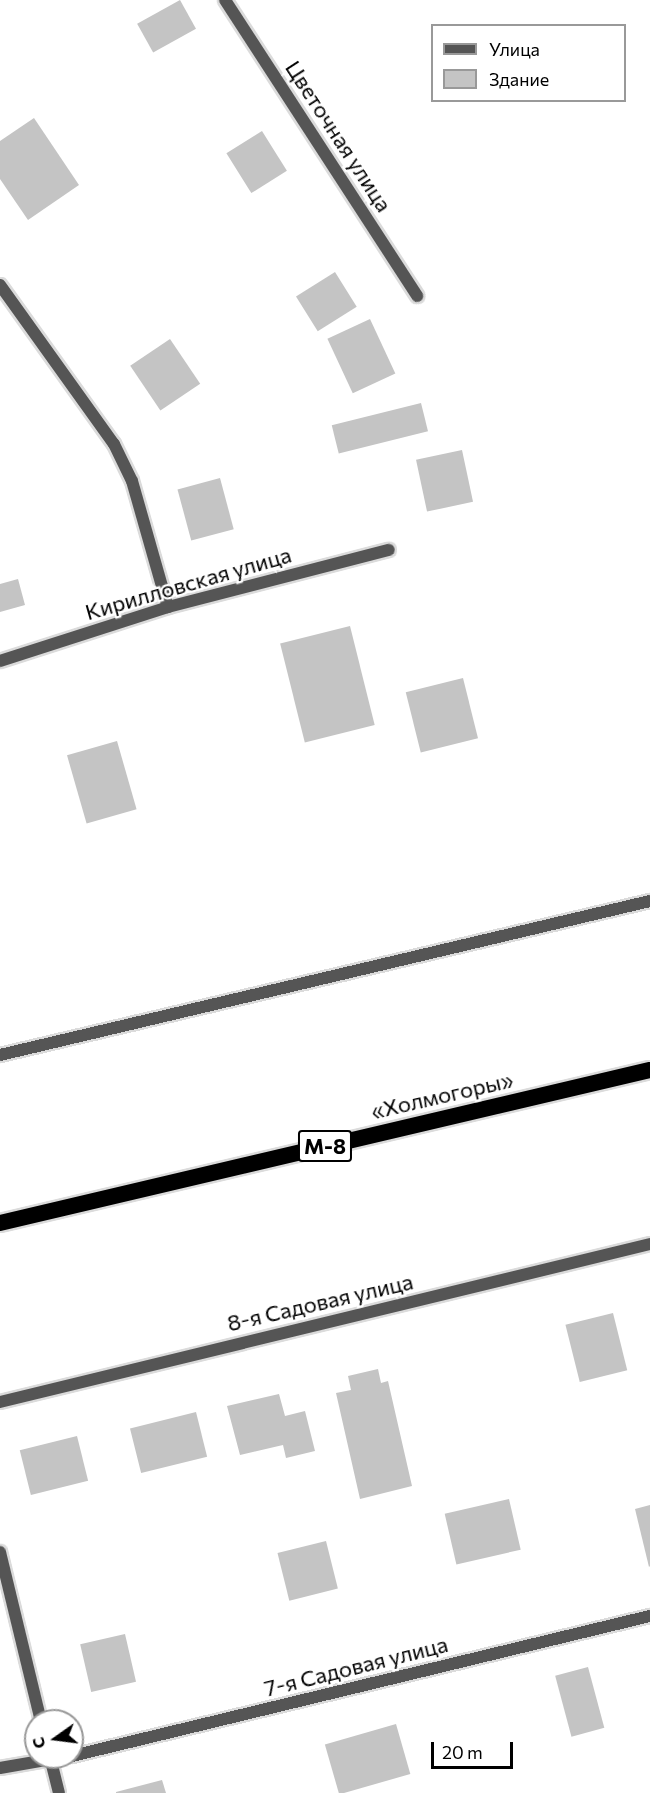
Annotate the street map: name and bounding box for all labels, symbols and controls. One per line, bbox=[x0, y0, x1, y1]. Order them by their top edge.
legend bbox=[431, 24, 626, 102]
text: Улица bbox=[489, 38, 540, 60]
street label: Цветочная улица bbox=[280, 55, 398, 217]
text: Здание bbox=[489, 68, 549, 90]
street label: Кирилловская улица bbox=[82, 541, 294, 625]
street label: «Холмогоры» bbox=[368, 1066, 516, 1124]
road number: М-8 bbox=[296, 1128, 354, 1164]
street label: 8-я Садовая улица bbox=[224, 1268, 416, 1336]
street label: 7-я Садовая улица bbox=[261, 1630, 451, 1702]
north arrow bbox=[24, 1709, 84, 1769]
scale bar bbox=[434, 1730, 516, 1768]
text: С bbox=[27, 1735, 49, 1751]
text: 20 m bbox=[442, 1741, 483, 1763]

